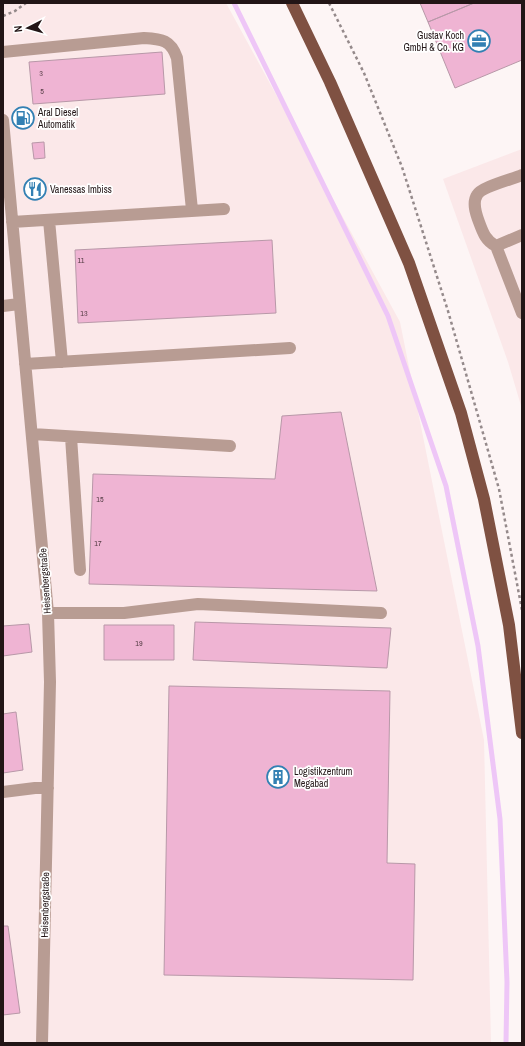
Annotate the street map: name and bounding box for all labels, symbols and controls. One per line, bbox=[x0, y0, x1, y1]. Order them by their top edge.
north arrow bbox=[8, 8, 48, 48]
text: N bbox=[11, 25, 25, 33]
office icon: Gustav Koch GmbH & Co. KG bbox=[466, 28, 492, 54]
place label: Gustav Koch GmbH & Co. KG bbox=[403, 29, 464, 54]
house number: 3 bbox=[39, 68, 43, 78]
house number: 5 bbox=[40, 86, 44, 96]
fuel station icon: Aral Diesel Automatik bbox=[10, 105, 36, 131]
place label: Aral Diesel Automatik bbox=[37, 106, 78, 131]
restaurant icon: Vanessas Imbiss bbox=[22, 176, 48, 202]
place label: Vanessas Imbiss bbox=[50, 183, 112, 196]
house number: 11 bbox=[78, 255, 85, 265]
house number: 13 bbox=[80, 308, 88, 318]
house number: 15 bbox=[96, 494, 104, 504]
house number: 17 bbox=[94, 538, 102, 548]
street label: Heisenbergstraße bbox=[36, 547, 54, 614]
house number: 19 bbox=[135, 638, 143, 648]
building icon: Logistikzentrum Megabad bbox=[265, 764, 291, 790]
place label: Logistikzentrum Megabad bbox=[294, 765, 353, 790]
street label: Heisenbergstraße bbox=[38, 872, 52, 938]

